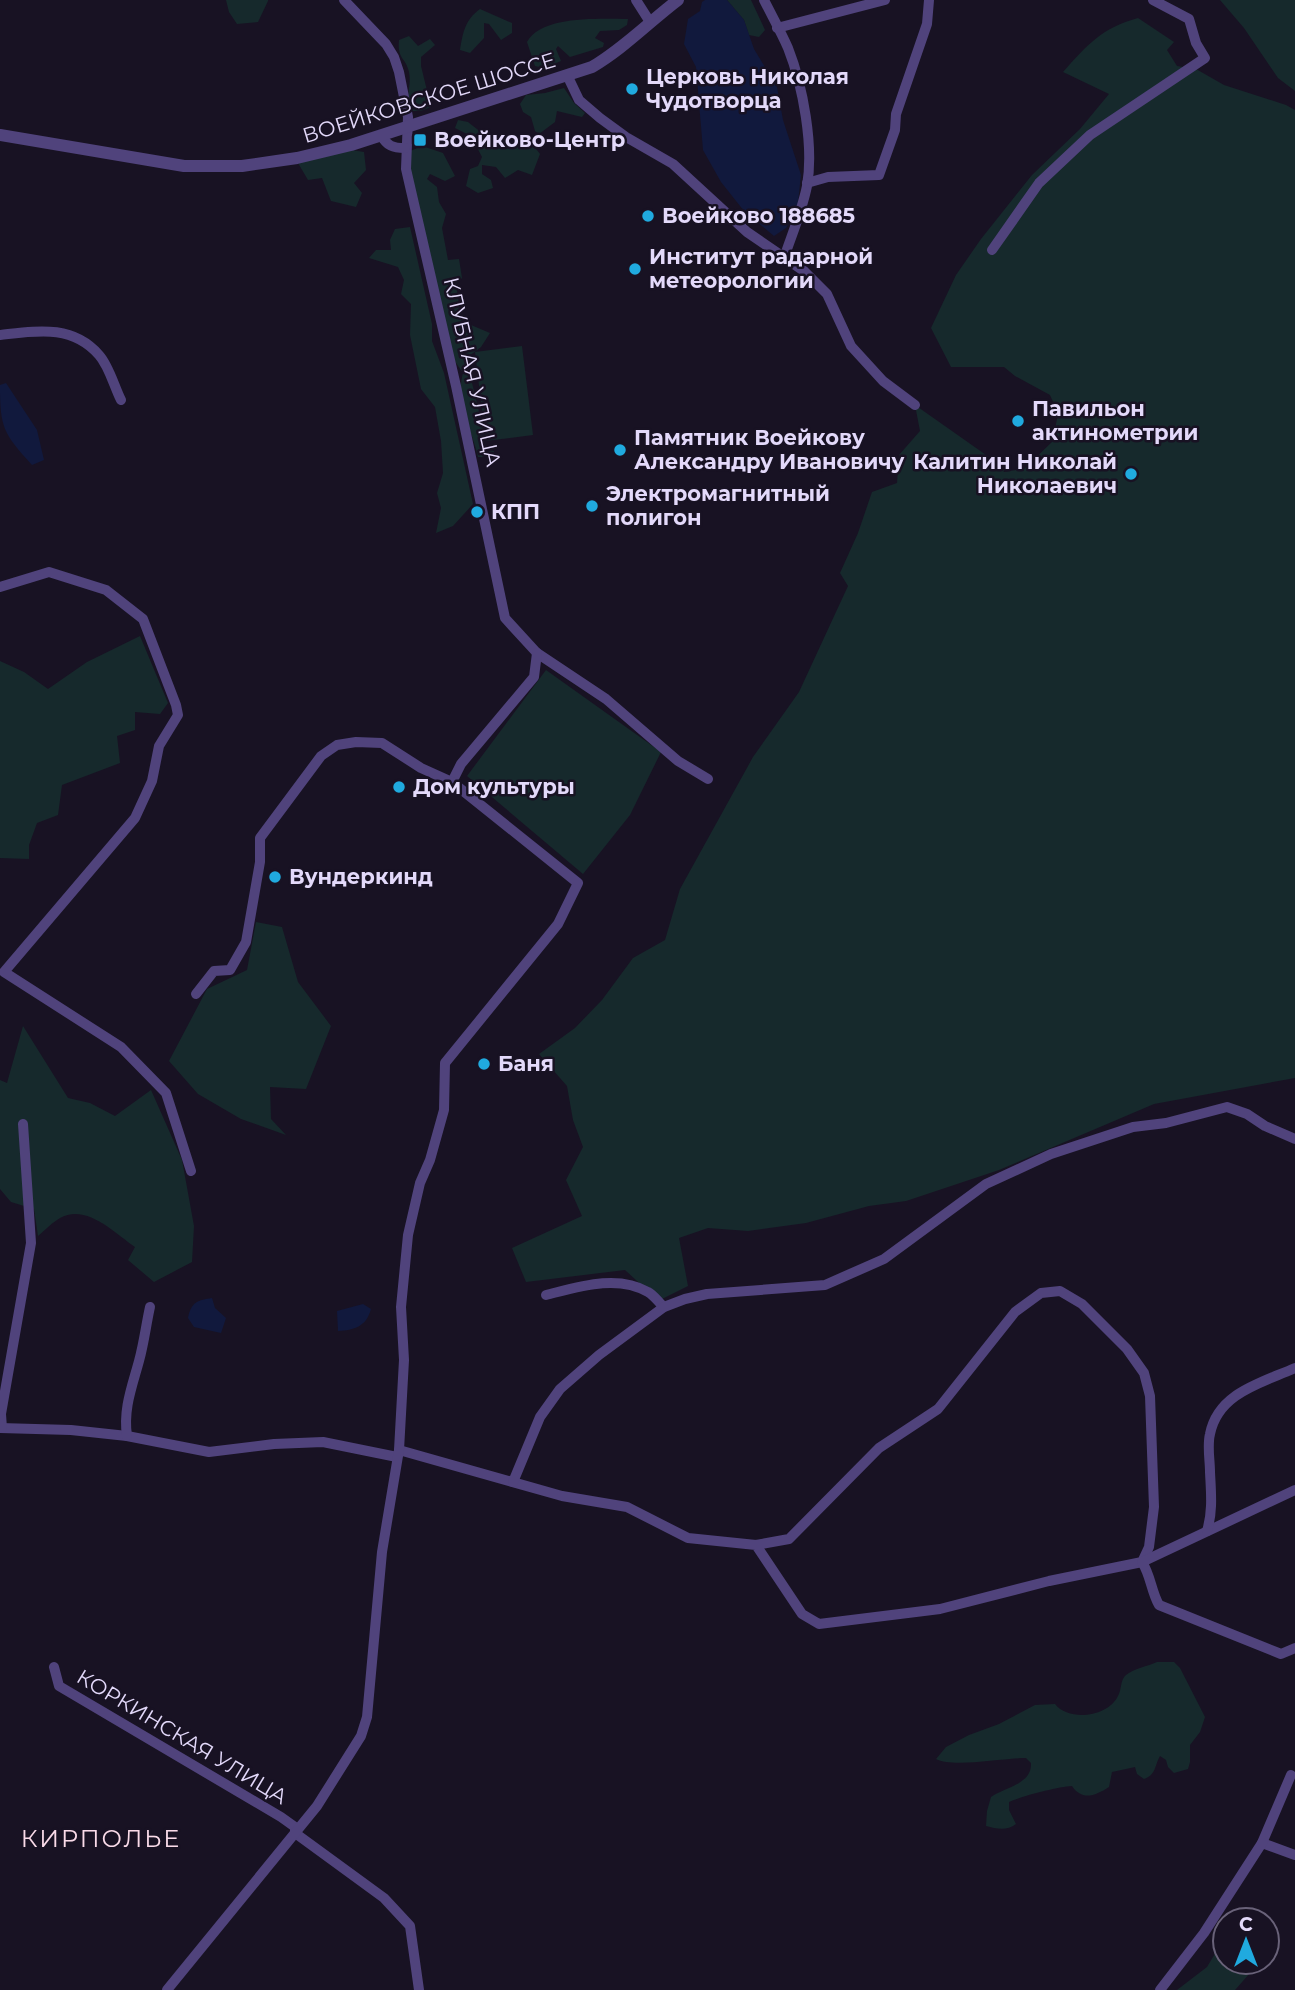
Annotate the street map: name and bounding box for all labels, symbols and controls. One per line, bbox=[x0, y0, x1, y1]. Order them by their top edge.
street label: ВОЕЙКОВСКОЕ ШОССЕ bbox=[299, 47, 558, 148]
place label: Церковь Николая Чудотворца bbox=[646, 64, 849, 113]
marker: Церковь Николая Чудотворца bbox=[624, 81, 640, 97]
place label: Воейково-Центр bbox=[434, 127, 625, 152]
marker: Воейково-Центр bbox=[412, 132, 428, 148]
place label: Воейково 188685 bbox=[662, 203, 855, 228]
marker: Воейково 188685 bbox=[640, 208, 656, 224]
place label: Институт радарной метеорологии bbox=[649, 244, 873, 293]
marker: Институт радарной метеорологии bbox=[627, 261, 643, 277]
street label: КЛУБНАЯ УЛИЦА bbox=[439, 275, 507, 469]
place label: Павильон актинометрии bbox=[1032, 396, 1198, 445]
marker: Павильон актинометрии bbox=[1010, 413, 1026, 429]
place label: Памятник Воейкову Александру Ивановичу bbox=[634, 425, 905, 474]
marker: Памятник Воейкову Александру Ивановичу bbox=[612, 442, 628, 458]
place label: Калитин Николай Николаевич bbox=[913, 449, 1117, 498]
marker: Калитин Николай Николаевич bbox=[1123, 466, 1139, 482]
place label: Электромагнитный полигон bbox=[606, 481, 830, 530]
marker: Электромагнитный полигон bbox=[584, 498, 600, 514]
place label: КПП bbox=[491, 499, 540, 524]
marker: КПП bbox=[469, 504, 485, 520]
place label: Дом культуры bbox=[413, 774, 575, 799]
marker: Дом культуры bbox=[391, 779, 407, 795]
place label: Вундеркинд bbox=[289, 864, 433, 889]
marker: Вундеркинд bbox=[267, 869, 283, 885]
place label: Баня bbox=[498, 1051, 554, 1076]
marker: Баня bbox=[476, 1056, 492, 1072]
street label: КОРКИНСКАЯ УЛИЦА bbox=[72, 1664, 292, 1810]
district label: КИРПОЛЬЕ bbox=[21, 1824, 181, 1853]
north arrow bbox=[1211, 1906, 1281, 1976]
text: С bbox=[1239, 1913, 1253, 1936]

